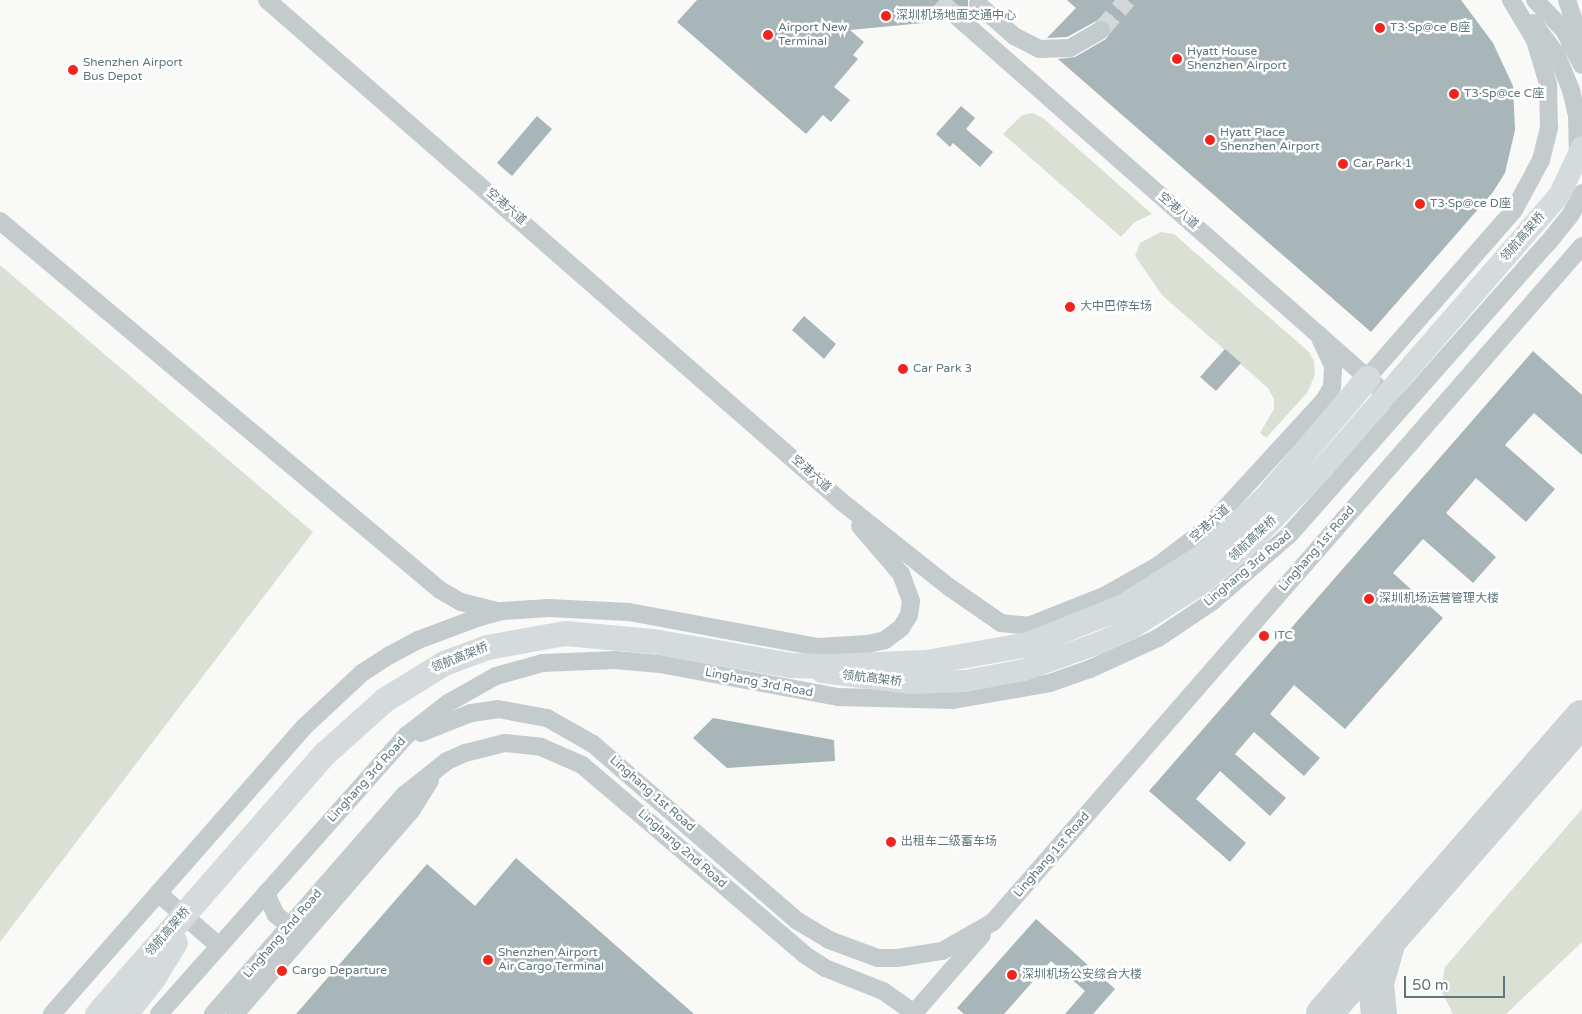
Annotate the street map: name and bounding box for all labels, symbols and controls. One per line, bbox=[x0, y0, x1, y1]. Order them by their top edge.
place label: 深圳机场地面交通中心 bbox=[896, 9, 1016, 23]
marker: 深圳机场地面交通中心 bbox=[880, 10, 892, 22]
place label: Airport New Terminal bbox=[778, 21, 847, 49]
place label: T3·Sp@ce B座 bbox=[1390, 21, 1470, 35]
marker: T3·Sp@ce B座 bbox=[1374, 22, 1386, 34]
marker: Airport New Terminal bbox=[762, 29, 774, 41]
place label: Hyatt House Shenzhen Airport bbox=[1187, 45, 1287, 73]
marker: Hyatt House Shenzhen Airport bbox=[1171, 53, 1183, 65]
place label: Shenzhen Airport Bus Depot bbox=[83, 56, 183, 84]
marker: Shenzhen Airport Bus Depot bbox=[67, 64, 79, 76]
place label: T3·Sp@ce C座 bbox=[1464, 87, 1544, 101]
marker: T3·Sp@ce C座 bbox=[1448, 88, 1460, 100]
place label: Hyatt Place Shenzhen Airport bbox=[1220, 126, 1320, 154]
marker: Hyatt Place Shenzhen Airport bbox=[1204, 134, 1216, 146]
place label: Car Park 1 bbox=[1353, 157, 1412, 171]
marker: Car Park 1 bbox=[1337, 158, 1349, 170]
street label: 空港六道 bbox=[483, 186, 529, 228]
street label: 空港八道 bbox=[1155, 190, 1201, 232]
place label: T3·Sp@ce D座 bbox=[1430, 197, 1511, 211]
marker: T3·Sp@ce D座 bbox=[1414, 198, 1426, 210]
street label: 领航高架桥 bbox=[1498, 210, 1548, 264]
place label: 大中巴停车场 bbox=[1080, 300, 1152, 314]
marker: 大中巴停车场 bbox=[1064, 301, 1076, 313]
place label: Car Park 3 bbox=[913, 362, 972, 376]
marker: Car Park 3 bbox=[897, 363, 909, 375]
street label: 空港六道 bbox=[788, 453, 834, 495]
street label: 空港六道 bbox=[1187, 503, 1233, 545]
street label: Linghang 1st Road bbox=[1276, 504, 1358, 594]
street label: 领航高架桥 bbox=[1226, 513, 1280, 565]
street label: Linghang 3rd Road bbox=[1201, 528, 1295, 610]
place label: 深圳机场运营管理大楼 bbox=[1379, 592, 1499, 606]
marker: 深圳机场运营管理大楼 bbox=[1363, 593, 1375, 605]
place label: ITC bbox=[1274, 629, 1293, 643]
marker: ITC bbox=[1258, 630, 1270, 642]
street label: 领航高架桥 bbox=[429, 640, 491, 676]
street label: Linghang 3rd Road bbox=[704, 665, 814, 701]
street label: 领航高架桥 bbox=[841, 668, 903, 690]
street label: Linghang 3rd Road bbox=[325, 734, 409, 826]
street label: Linghang 1st Road bbox=[607, 753, 697, 835]
street label: Linghang 2nd Road bbox=[635, 807, 729, 891]
street label: Linghang 1st Road bbox=[1011, 810, 1093, 900]
place label: 出租车二级蓄车场 bbox=[901, 835, 997, 849]
marker: 出租车二级蓄车场 bbox=[885, 836, 897, 848]
street label: Linghang 2nd Road bbox=[241, 887, 325, 981]
street label: 领航高架桥 bbox=[143, 905, 193, 959]
place label: Shenzhen Airport Air Cargo Terminal bbox=[498, 946, 604, 974]
marker: Shenzhen Airport Air Cargo Terminal bbox=[482, 954, 494, 966]
place label: Cargo Departure bbox=[292, 964, 387, 978]
marker: Cargo Departure bbox=[276, 965, 288, 977]
scale bar bbox=[1407, 966, 1508, 998]
place label: 深圳机场公安综合大楼 bbox=[1022, 968, 1142, 982]
marker: 深圳机场公安综合大楼 bbox=[1006, 969, 1018, 981]
text: 50 m bbox=[1412, 976, 1449, 994]

